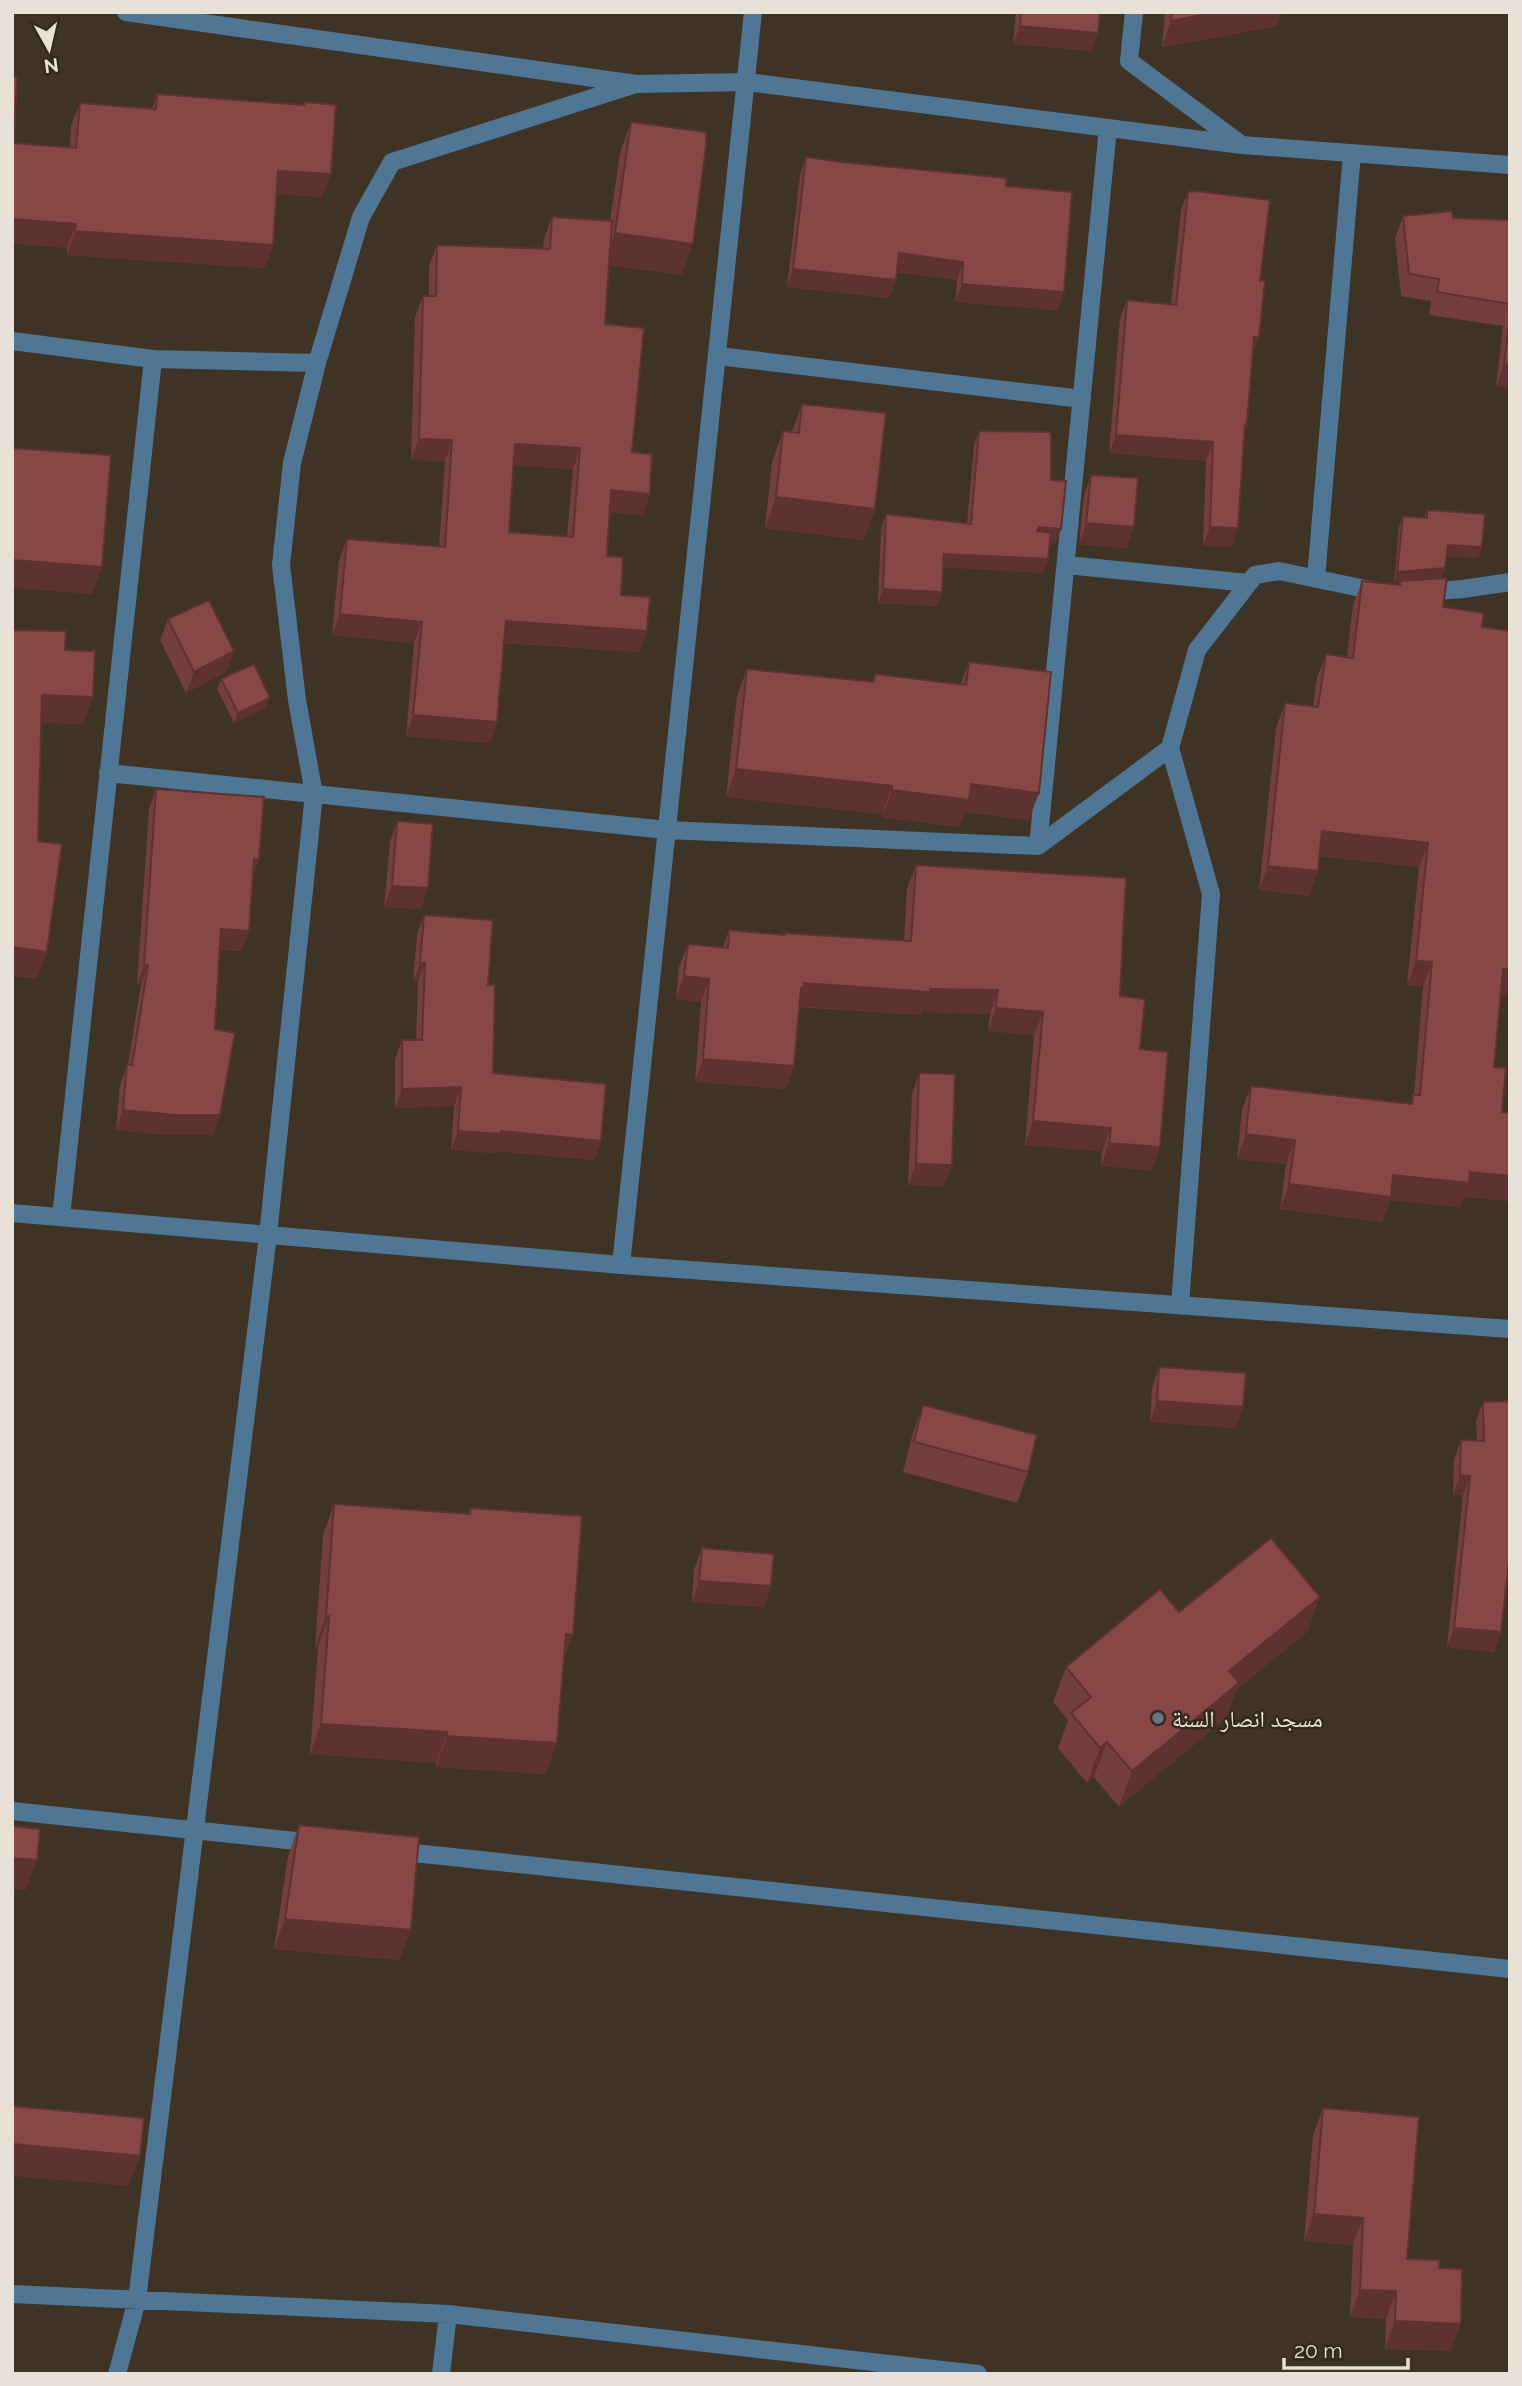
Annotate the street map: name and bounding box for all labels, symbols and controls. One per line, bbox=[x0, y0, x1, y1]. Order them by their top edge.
north arrow bbox=[14, 14, 84, 84]
text: N bbox=[43, 54, 60, 78]
place label: مسجد انصار السنة bbox=[1172, 1705, 1323, 1732]
marker: مسجد انصار السنة bbox=[1150, 1710, 1166, 1726]
scale bar bbox=[1284, 2326, 1408, 2370]
text: 20 m bbox=[1294, 2338, 1342, 2363]

